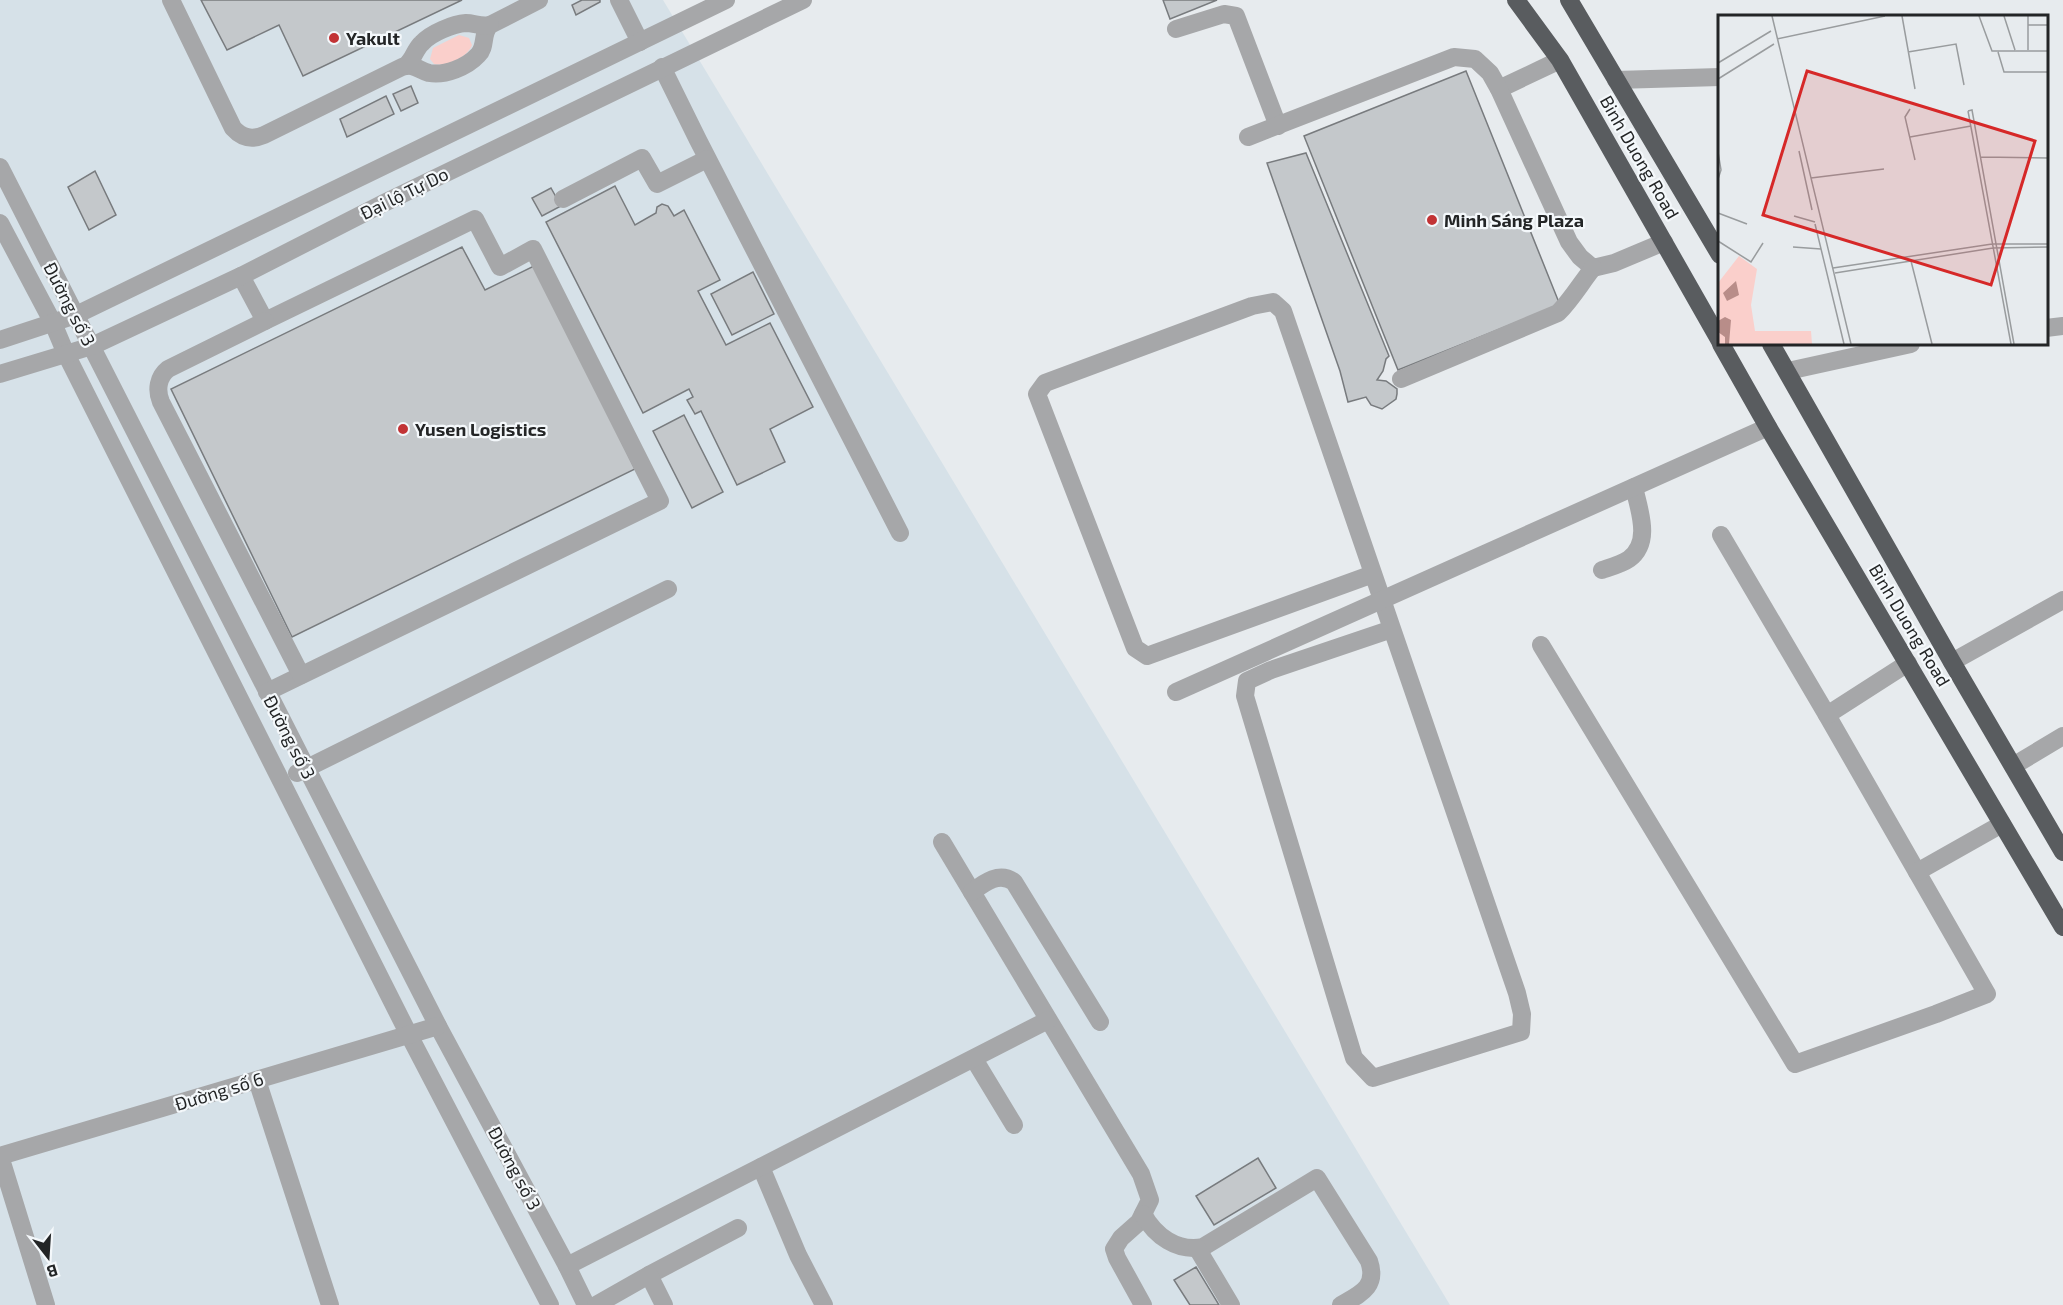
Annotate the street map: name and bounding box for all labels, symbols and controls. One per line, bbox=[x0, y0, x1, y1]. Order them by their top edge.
inset map bbox=[1718, 15, 2048, 345]
place label: Yakult bbox=[346, 27, 401, 49]
marker: Yakult bbox=[327, 31, 341, 45]
street label: Binh Duong Road bbox=[1596, 91, 1684, 223]
street label: Đại lộ Tự Do bbox=[356, 162, 452, 224]
place label: Minh Sáng Plaza bbox=[1444, 209, 1584, 231]
marker: Minh Sáng Plaza bbox=[1425, 213, 1439, 227]
street label: Đường số 3 bbox=[40, 258, 100, 350]
place label: Yusen Logistics bbox=[415, 418, 546, 440]
marker: Yusen Logistics bbox=[396, 422, 410, 436]
street label: Binh Duong Road bbox=[1865, 560, 1955, 690]
street label: Đường số 3 bbox=[260, 691, 320, 783]
street label: Đường số 6 bbox=[172, 1067, 266, 1115]
street label: Đường số 3 bbox=[484, 1123, 546, 1213]
north arrow bbox=[18, 1227, 78, 1287]
text: B bbox=[45, 1261, 60, 1282]

